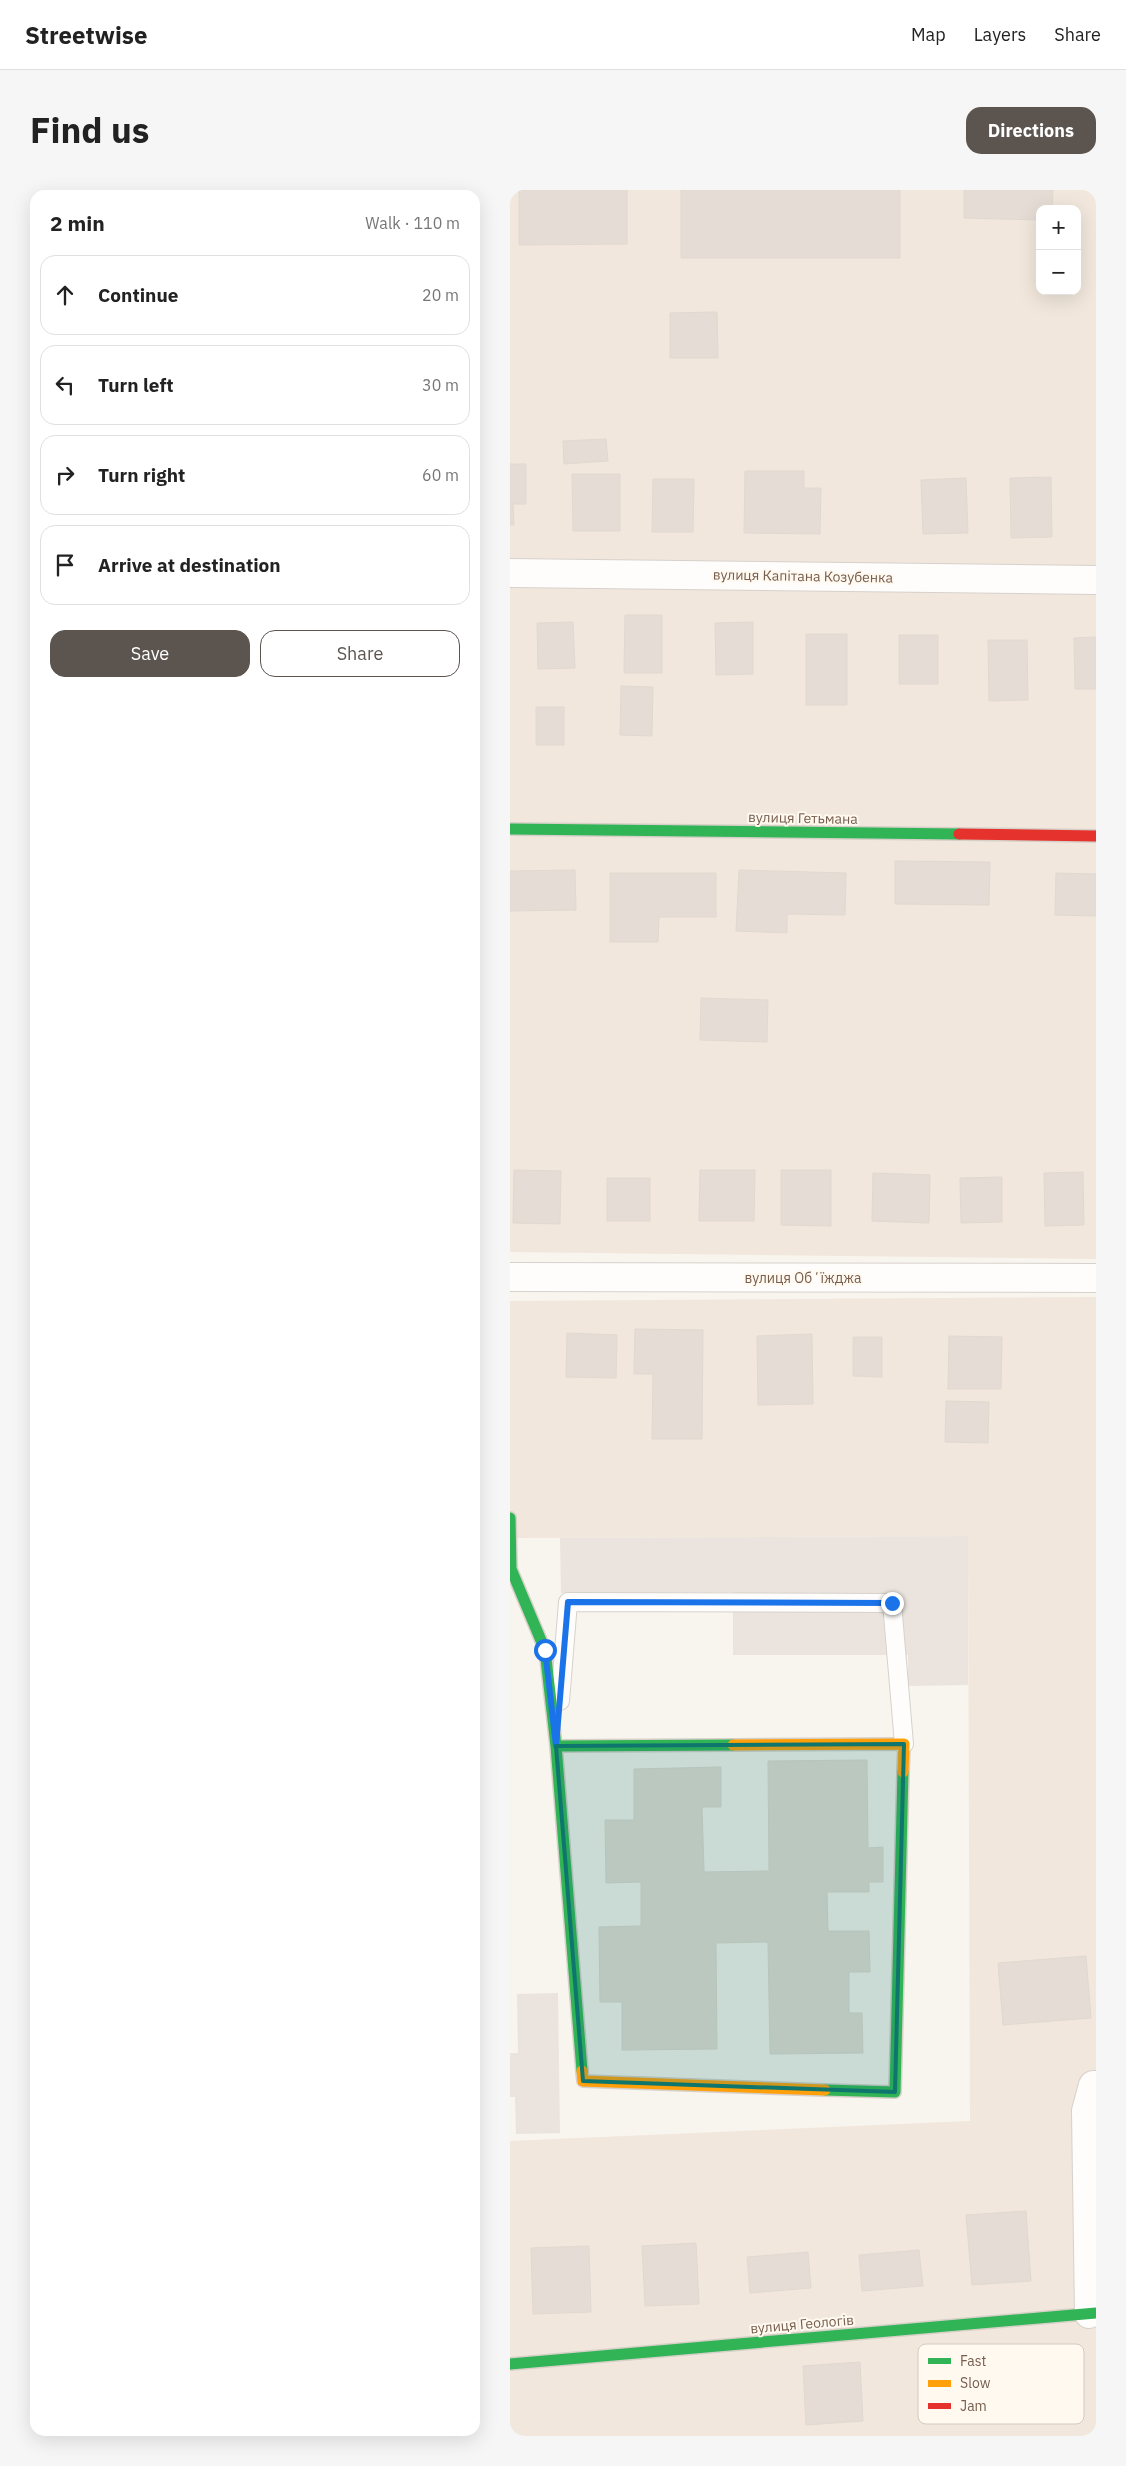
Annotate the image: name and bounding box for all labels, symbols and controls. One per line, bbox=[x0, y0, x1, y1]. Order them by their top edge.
text: Streetwise bbox=[25, 19, 147, 51]
text: Map bbox=[911, 23, 946, 46]
text: Layers bbox=[974, 23, 1026, 46]
text: Share bbox=[1054, 23, 1101, 46]
text: Find us bbox=[30, 107, 149, 153]
button: Directions bbox=[966, 107, 1096, 154]
map controls bbox=[1036, 205, 1081, 295]
button: + bbox=[1036, 205, 1081, 250]
text: 2 min bbox=[50, 209, 105, 237]
text: Walk · 110 m bbox=[365, 213, 460, 233]
button: − bbox=[1036, 250, 1081, 295]
icon: ahead bbox=[51, 281, 79, 309]
text: Continue bbox=[98, 283, 178, 307]
text: 20 m bbox=[422, 285, 459, 305]
icon: left bbox=[51, 371, 79, 399]
text: Turn left bbox=[98, 373, 174, 397]
text: 30 m bbox=[422, 375, 459, 395]
icon: right bbox=[51, 461, 79, 489]
text: Turn right bbox=[98, 463, 185, 487]
text: 60 m bbox=[422, 465, 459, 485]
icon: arrive bbox=[51, 551, 79, 579]
text: Arrive at destination bbox=[98, 553, 281, 577]
street label: вулиця Капітана Козубенка bbox=[713, 565, 894, 587]
button: Save bbox=[50, 630, 250, 677]
button: Share bbox=[260, 630, 460, 677]
street label: вулиця Гетьмана bbox=[748, 808, 859, 828]
street label: вулиця Обʼїжджа bbox=[745, 1269, 862, 1287]
route end bbox=[881, 1592, 904, 1615]
route start bbox=[534, 1639, 557, 1662]
street label: вулиця Геологів bbox=[749, 2311, 855, 2337]
legend bbox=[918, 2344, 1084, 2424]
text: Fast bbox=[960, 2352, 986, 2370]
text: Slow bbox=[960, 2374, 991, 2392]
text: Jam bbox=[960, 2397, 987, 2415]

